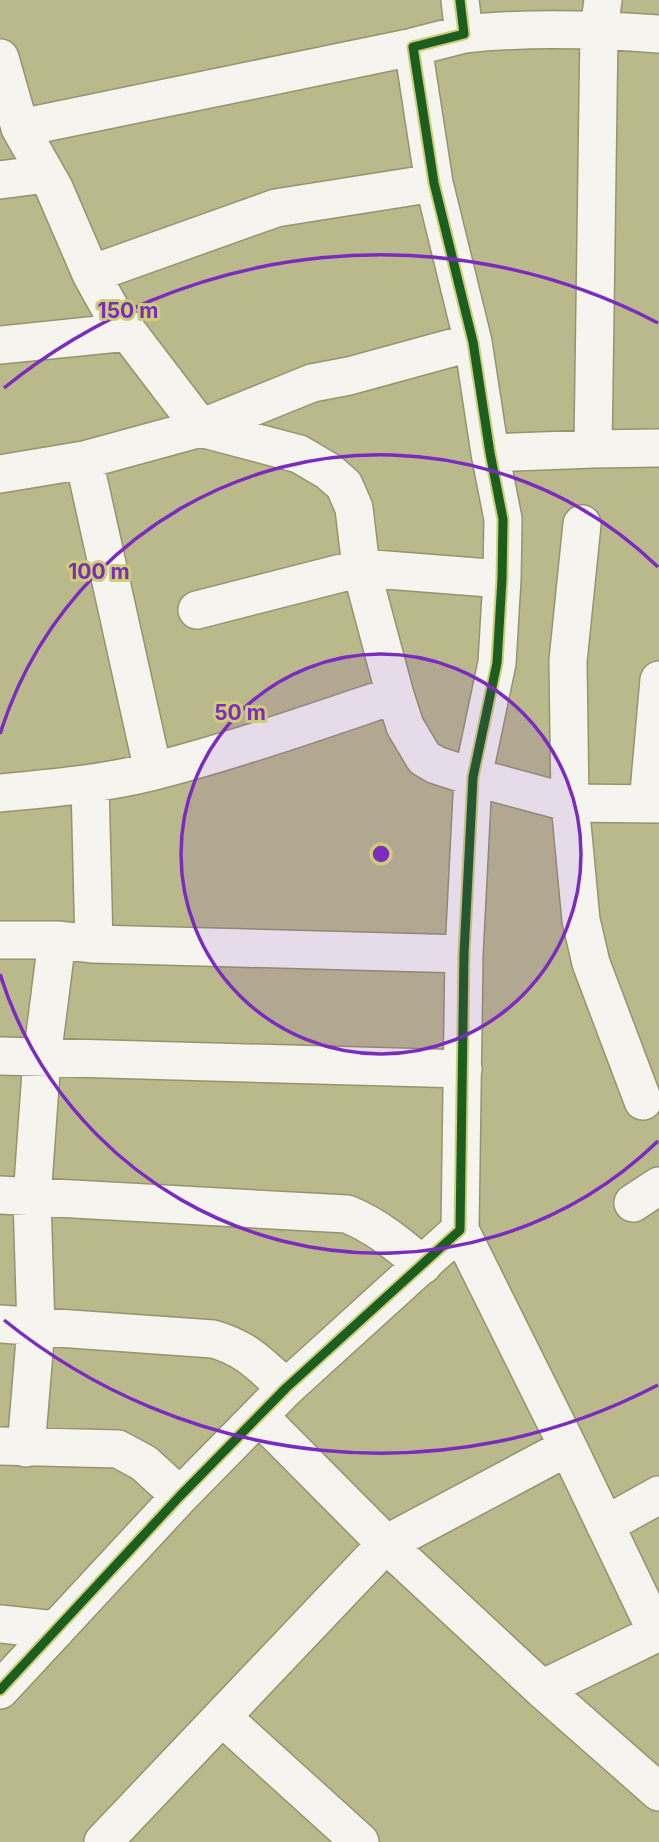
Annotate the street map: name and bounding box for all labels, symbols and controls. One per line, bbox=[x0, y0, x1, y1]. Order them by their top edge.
text: 150 m bbox=[98, 298, 158, 323]
text: 100 m bbox=[68, 559, 130, 584]
text: 50 m bbox=[214, 700, 266, 725]
centre of rings bbox=[369, 842, 393, 866]

